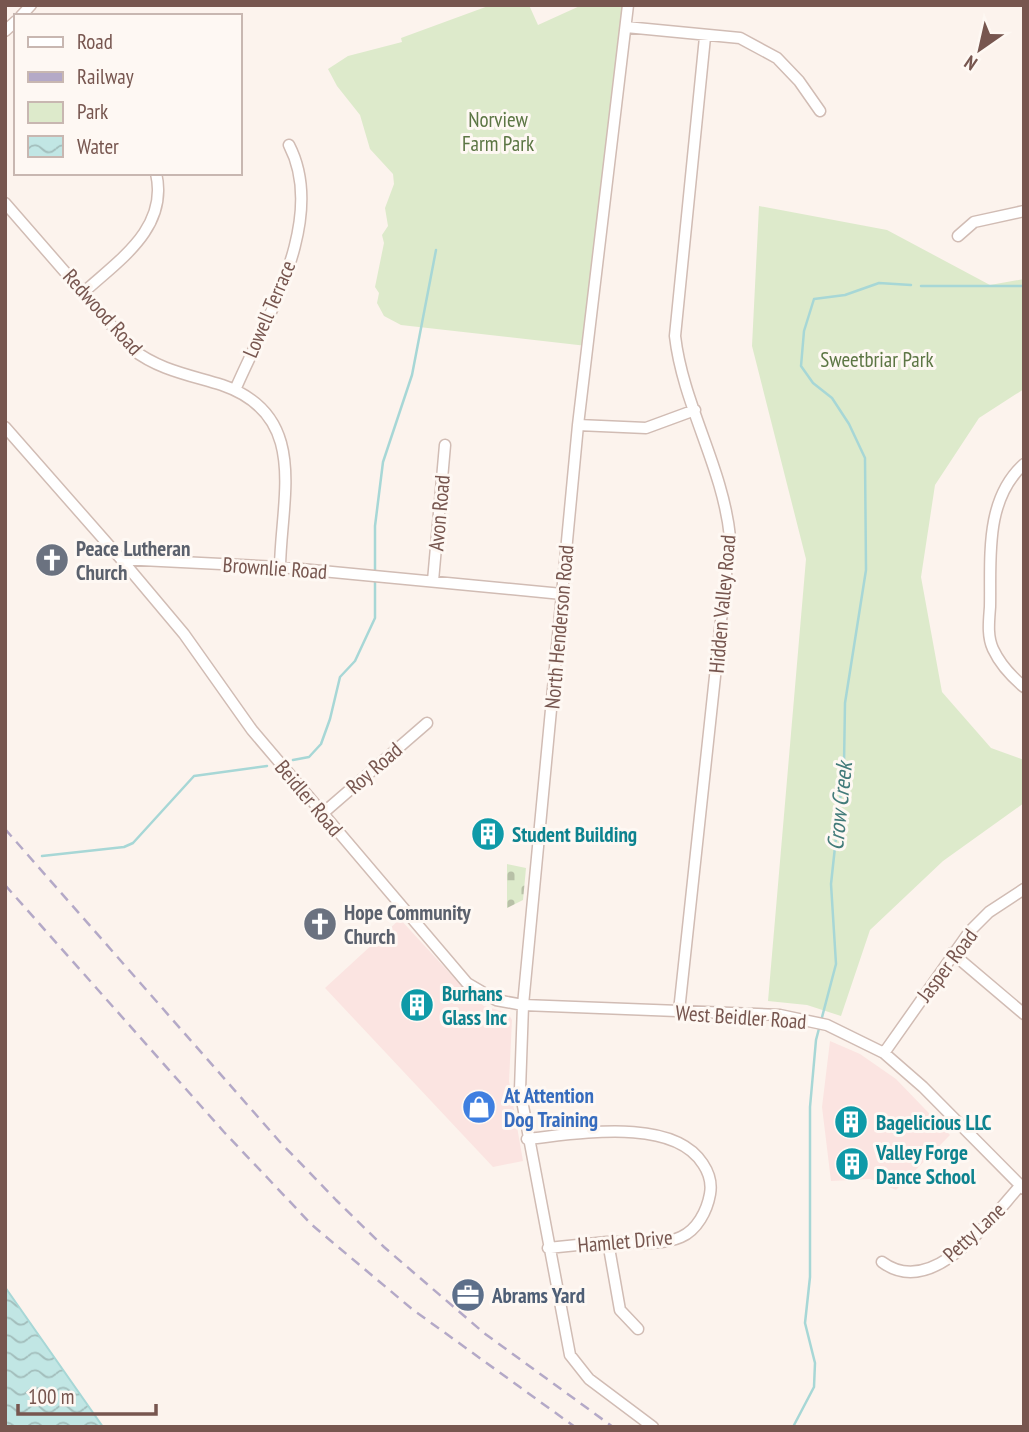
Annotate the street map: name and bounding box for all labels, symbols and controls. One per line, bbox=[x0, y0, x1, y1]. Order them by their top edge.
legend bbox=[14, 14, 242, 175]
north arrow bbox=[945, 14, 1015, 84]
text: Road bbox=[77, 28, 113, 55]
text: N bbox=[960, 50, 981, 76]
text: Railway bbox=[77, 63, 134, 90]
text: Park bbox=[77, 98, 108, 125]
park label: Norview Farm Park bbox=[462, 106, 534, 157]
text: Water bbox=[77, 133, 119, 160]
street label: Lowell Terrace bbox=[236, 256, 302, 362]
street label: Redwood Road bbox=[57, 263, 149, 361]
park label: Sweetbriar Park bbox=[820, 346, 934, 373]
street label: Avon Road bbox=[422, 474, 456, 552]
street label: Hidden Valley Road bbox=[703, 534, 741, 674]
place label: Peace Lutheran Church bbox=[76, 535, 190, 586]
church icon: Peace Lutheran Church bbox=[33, 541, 71, 579]
street label: North Henderson Road bbox=[538, 544, 580, 710]
street label: Brownlie Road bbox=[222, 551, 328, 585]
street label: Roy Road bbox=[340, 736, 408, 800]
street label: Beidler Road bbox=[269, 754, 349, 842]
water label: Crow Creek bbox=[820, 757, 858, 852]
building icon: Student Building bbox=[469, 815, 507, 853]
place label: Student Building bbox=[512, 821, 637, 848]
place label: Hope Community Church bbox=[344, 899, 471, 950]
church icon: Hope Community Church bbox=[301, 905, 339, 943]
street label: Jasper Road bbox=[910, 923, 983, 1008]
place label: Burhans Glass Inc bbox=[442, 980, 508, 1031]
building icon: Burhans Glass Inc bbox=[398, 986, 436, 1024]
street label: West Beidler Road bbox=[675, 999, 807, 1035]
place label: At Attention Dog Training bbox=[503, 1082, 598, 1133]
shop icon: At Attention Dog Training bbox=[460, 1088, 498, 1126]
building icon: Bagelicious LLC bbox=[832, 1103, 870, 1141]
place label: Bagelicious LLC bbox=[876, 1109, 992, 1136]
place label: Valley Forge Dance School bbox=[875, 1139, 976, 1190]
building icon: Valley Forge Dance School bbox=[833, 1145, 871, 1183]
street label: Petty Lane bbox=[937, 1196, 1011, 1268]
street label: Hamlet Drive bbox=[576, 1223, 674, 1259]
office icon: Abrams Yard bbox=[449, 1276, 487, 1314]
place label: Abrams Yard bbox=[491, 1282, 585, 1309]
scale bar bbox=[18, 1372, 156, 1416]
text: 100 m bbox=[28, 1383, 74, 1410]

